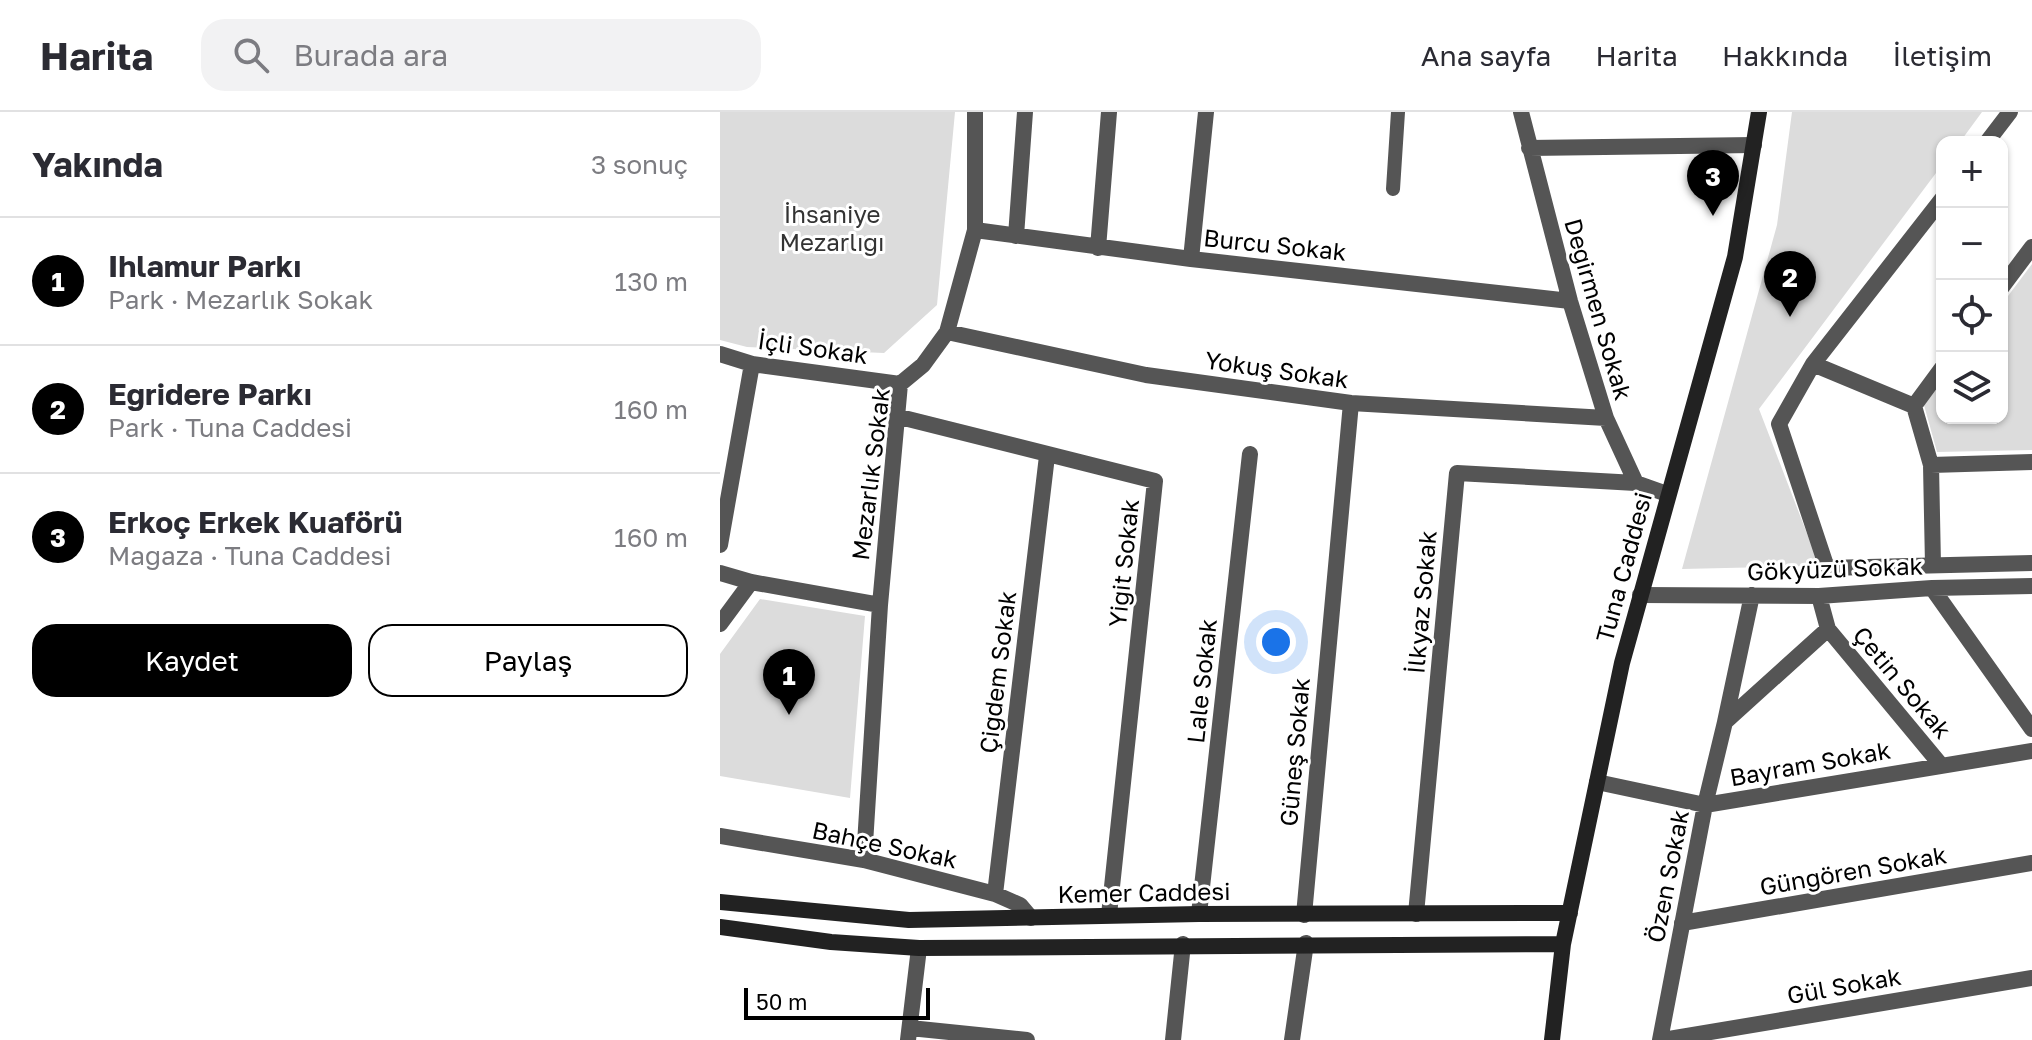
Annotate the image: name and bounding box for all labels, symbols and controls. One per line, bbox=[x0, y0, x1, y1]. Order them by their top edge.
search box bbox=[201, 19, 761, 91]
text: Harita bbox=[40, 33, 153, 78]
icon: search bbox=[229, 33, 273, 77]
text: Burada ara bbox=[293, 37, 448, 73]
text: Ana sayfa bbox=[1421, 39, 1551, 72]
text: Harita bbox=[1595, 39, 1678, 72]
text: Hakkında bbox=[1722, 39, 1848, 72]
text: İletişim bbox=[1892, 39, 1992, 72]
map controls bbox=[1936, 136, 2008, 424]
button: + bbox=[1936, 136, 2008, 208]
text: Yakında bbox=[32, 144, 163, 184]
text: 3 sonuç bbox=[591, 149, 688, 180]
pin: 3 bbox=[1687, 150, 1739, 216]
park label: İhsaniye Mezarlığı bbox=[779, 199, 885, 256]
button: − bbox=[1936, 208, 2008, 280]
street label: Değirmen Sokak bbox=[1559, 215, 1639, 403]
street label: Burcu Sokak bbox=[1202, 222, 1348, 266]
text: Ihlamur Parkı bbox=[108, 248, 301, 284]
pin: 2 bbox=[1764, 251, 1816, 317]
text: 1 bbox=[51, 266, 65, 297]
text: 130 m bbox=[615, 266, 688, 297]
button: locate bbox=[1936, 280, 2008, 352]
text: Park · Mezarlık Sokak bbox=[108, 284, 373, 315]
street label: İçli Sokak bbox=[756, 325, 870, 369]
street label: Yokuş Sokak bbox=[1203, 345, 1351, 393]
button: layers bbox=[1936, 352, 2008, 424]
text: Eğridere Parkı bbox=[108, 376, 312, 412]
street label: Mezarlık Sokak bbox=[845, 386, 895, 562]
text: 2 bbox=[50, 394, 66, 425]
text: 160 m bbox=[614, 394, 688, 425]
text: Park · Tuna Caddesi bbox=[108, 412, 352, 443]
street label: Tuna Caddesi bbox=[1589, 489, 1657, 645]
street label: Yiğit Sokak bbox=[1102, 497, 1144, 629]
text: Erkoç Erkek Kuaförü bbox=[108, 504, 403, 540]
text: 3 bbox=[50, 522, 66, 553]
text: 160 m bbox=[614, 522, 688, 553]
street label: İlkyaz Sokak bbox=[1400, 529, 1442, 675]
text: Mağaza · Tuna Caddesi bbox=[108, 540, 391, 571]
street label: Gökyüzü Sokak bbox=[1747, 550, 1923, 586]
street label: Çiğdem Sokak bbox=[973, 589, 1021, 755]
street label: Lale Sokak bbox=[1180, 617, 1222, 745]
street label: Çetin Sokak bbox=[1848, 620, 1958, 744]
your location bbox=[1256, 622, 1296, 662]
button: Kaydet bbox=[32, 624, 352, 697]
button: Paylaş bbox=[368, 624, 688, 697]
pin: 1 bbox=[763, 649, 815, 715]
street label: Güneş Sokak bbox=[1273, 676, 1315, 828]
street label: Bayram Sokak bbox=[1727, 735, 1893, 791]
street label: Özen Sokak bbox=[1640, 807, 1694, 945]
street label: Bahçe Sokak bbox=[810, 814, 960, 874]
street label: Güngören Sokak bbox=[1757, 839, 1949, 901]
street label: Kemer Caddesi bbox=[1057, 876, 1231, 908]
street label: Gül Sokak bbox=[1785, 961, 1903, 1009]
scale bar bbox=[744, 984, 930, 1020]
text: 50 m bbox=[756, 988, 807, 1015]

